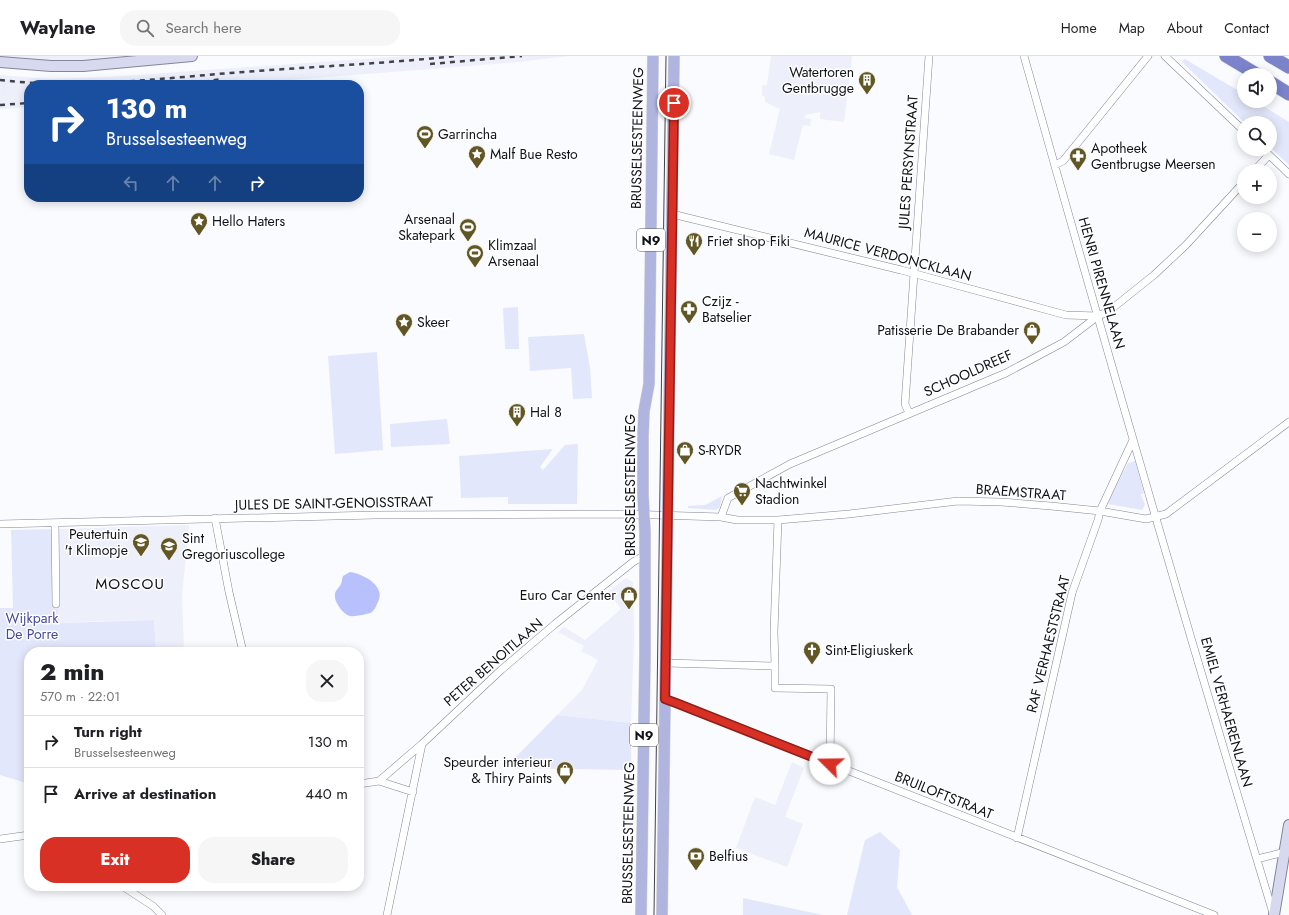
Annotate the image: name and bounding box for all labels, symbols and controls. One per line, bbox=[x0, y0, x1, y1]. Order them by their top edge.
search box bbox=[120, 10, 400, 46]
text: Waylane bbox=[20, 14, 96, 41]
icon: search bbox=[134, 17, 156, 39]
text: Search here bbox=[166, 17, 241, 39]
text: Home bbox=[1061, 18, 1097, 38]
text: Map bbox=[1119, 18, 1145, 38]
text: About bbox=[1167, 18, 1202, 38]
text: Contact bbox=[1224, 18, 1269, 38]
place label: Watertoren Gentbrugge bbox=[782, 62, 854, 98]
street label: BRUSSELSESTEENWEG bbox=[626, 67, 648, 209]
map controls bbox=[1237, 68, 1277, 252]
button: sound bbox=[1237, 68, 1277, 108]
building icon: Watertoren Gentbrugge bbox=[857, 70, 877, 95]
pin bbox=[657, 86, 691, 120]
text: 130 m bbox=[106, 88, 188, 129]
icon: arrive bbox=[663, 92, 685, 114]
street label: JULES PERSYNSTRAAT bbox=[893, 94, 923, 232]
icon: right bbox=[40, 96, 92, 148]
button: search bbox=[1237, 116, 1277, 156]
sports icon: Garrincha bbox=[415, 124, 435, 149]
place label: Garrincha bbox=[438, 124, 497, 144]
text: Brusselsesteenweg bbox=[106, 126, 247, 152]
place label: Apotheek Gentbrugse Meersen bbox=[1091, 138, 1216, 174]
place icon: Malf Bue Resto bbox=[467, 144, 487, 169]
place label: Malf Bue Resto bbox=[490, 144, 578, 164]
pharmacy icon: Apotheek Gentbrugse Meersen bbox=[1068, 146, 1088, 171]
button: + bbox=[1237, 164, 1277, 204]
icon: left bbox=[120, 172, 142, 194]
icon: ahead bbox=[162, 172, 184, 194]
icon: ahead bbox=[204, 172, 226, 194]
icon: right bbox=[246, 172, 268, 194]
place label: Arsenaal Skatepark bbox=[398, 209, 456, 245]
place icon: Hello Haters bbox=[189, 211, 209, 236]
place label: Hello Haters bbox=[212, 211, 286, 231]
button: − bbox=[1237, 212, 1277, 252]
street label: HENRI PIRENNELAAN bbox=[1074, 215, 1130, 351]
sports icon: Arsenaal Skatepark bbox=[458, 217, 478, 242]
street label: MAURICE VERDONCKLAAN bbox=[802, 222, 974, 286]
road number: N9 bbox=[637, 229, 665, 251]
restaurant icon: Friet shop Fiki bbox=[684, 231, 704, 256]
place label: Friet shop Fiki bbox=[707, 231, 790, 251]
place label: Klimzaal Arsenaal bbox=[488, 235, 539, 271]
sports icon: Klimzaal Arsenaal bbox=[465, 243, 485, 268]
place label: Czijz - Batselier bbox=[702, 291, 752, 327]
pharmacy icon: Czijz - Batselier bbox=[679, 299, 699, 324]
place icon: Skeer bbox=[394, 312, 414, 337]
place label: Skeer bbox=[417, 312, 450, 332]
place label: Patisserie De Brabander bbox=[877, 320, 1019, 340]
shop icon: Patisserie De Brabander bbox=[1022, 320, 1042, 345]
street label: SCHOOLDREEF bbox=[920, 344, 1016, 402]
building icon: Hal 8 bbox=[507, 402, 527, 427]
place label: Hal 8 bbox=[530, 402, 562, 422]
street label: BRUSSELSESTEENWEG bbox=[620, 414, 640, 556]
shop icon: S-RYDR bbox=[675, 440, 695, 465]
place label: S-RYDR bbox=[698, 440, 742, 460]
place label: Nachtwinkel Stadion bbox=[755, 473, 827, 509]
street label: BRAEMSTRAAT bbox=[975, 479, 1067, 505]
supermarket icon: Nachtwinkel Stadion bbox=[732, 481, 752, 506]
street label: JULES DE SAINT-GENOISSTRAAT bbox=[233, 491, 434, 515]
place label: Peutertuin 't Klimopje bbox=[64, 524, 128, 560]
place label: Sint Gregoriuscollege bbox=[182, 528, 285, 564]
school or university icon: Peutertuin 't Klimopje bbox=[131, 532, 151, 557]
school or university icon: Sint Gregoriuscollege bbox=[159, 536, 179, 561]
district label: MOSCOU bbox=[95, 573, 165, 595]
street label: RAF VERHAESTSTRAAT bbox=[1021, 573, 1075, 715]
place label: Euro Car Center bbox=[520, 585, 616, 605]
shop icon: Euro Car Center bbox=[619, 585, 639, 610]
park label: Wijkpark De Porre bbox=[6, 608, 59, 644]
street label: PETER BENOITLAAN bbox=[439, 613, 547, 711]
street label: EMIEL VERHAERENLAAN bbox=[1196, 635, 1258, 789]
church icon: Sint-Eligiuskerk bbox=[802, 640, 822, 665]
place label: Sint-Eligiuskerk bbox=[825, 640, 914, 660]
text: 2 min bbox=[40, 654, 104, 689]
button: close bbox=[306, 660, 348, 702]
text: 570 m · 22:01 bbox=[40, 687, 120, 706]
text: Turn right bbox=[74, 721, 142, 743]
road number: N9 bbox=[630, 724, 658, 746]
icon: right bbox=[40, 731, 62, 753]
text: 130 m bbox=[308, 731, 348, 753]
text: Brusselsesteenweg bbox=[74, 743, 176, 762]
position arrow bbox=[809, 743, 851, 785]
place label: Speurder interieur & Thiry Paints bbox=[443, 752, 552, 788]
shop icon: Speurder interieur & Thiry Paints bbox=[555, 760, 575, 785]
street label: BRUSSELSESTEENWEG bbox=[617, 762, 639, 904]
street label: BRUILOFTSTRAAT bbox=[892, 766, 997, 824]
icon: arrive bbox=[40, 783, 62, 805]
text: Arrive at destination bbox=[74, 783, 216, 805]
text: 440 m bbox=[305, 783, 348, 805]
button: Exit bbox=[40, 837, 190, 883]
button: Share bbox=[198, 837, 348, 883]
bank icon: Belfius bbox=[686, 846, 706, 871]
place label: Belfius bbox=[709, 846, 748, 866]

